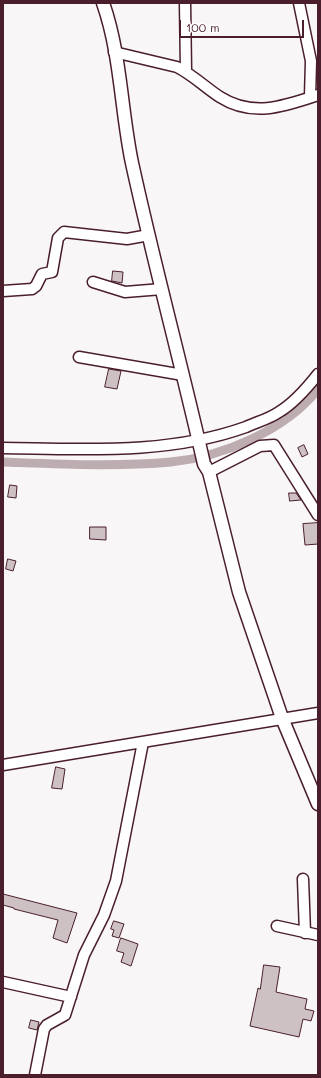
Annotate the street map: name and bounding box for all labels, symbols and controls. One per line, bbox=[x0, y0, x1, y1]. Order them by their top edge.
scale bar bbox=[181, 12, 306, 38]
text: 100 m bbox=[186, 19, 220, 35]

